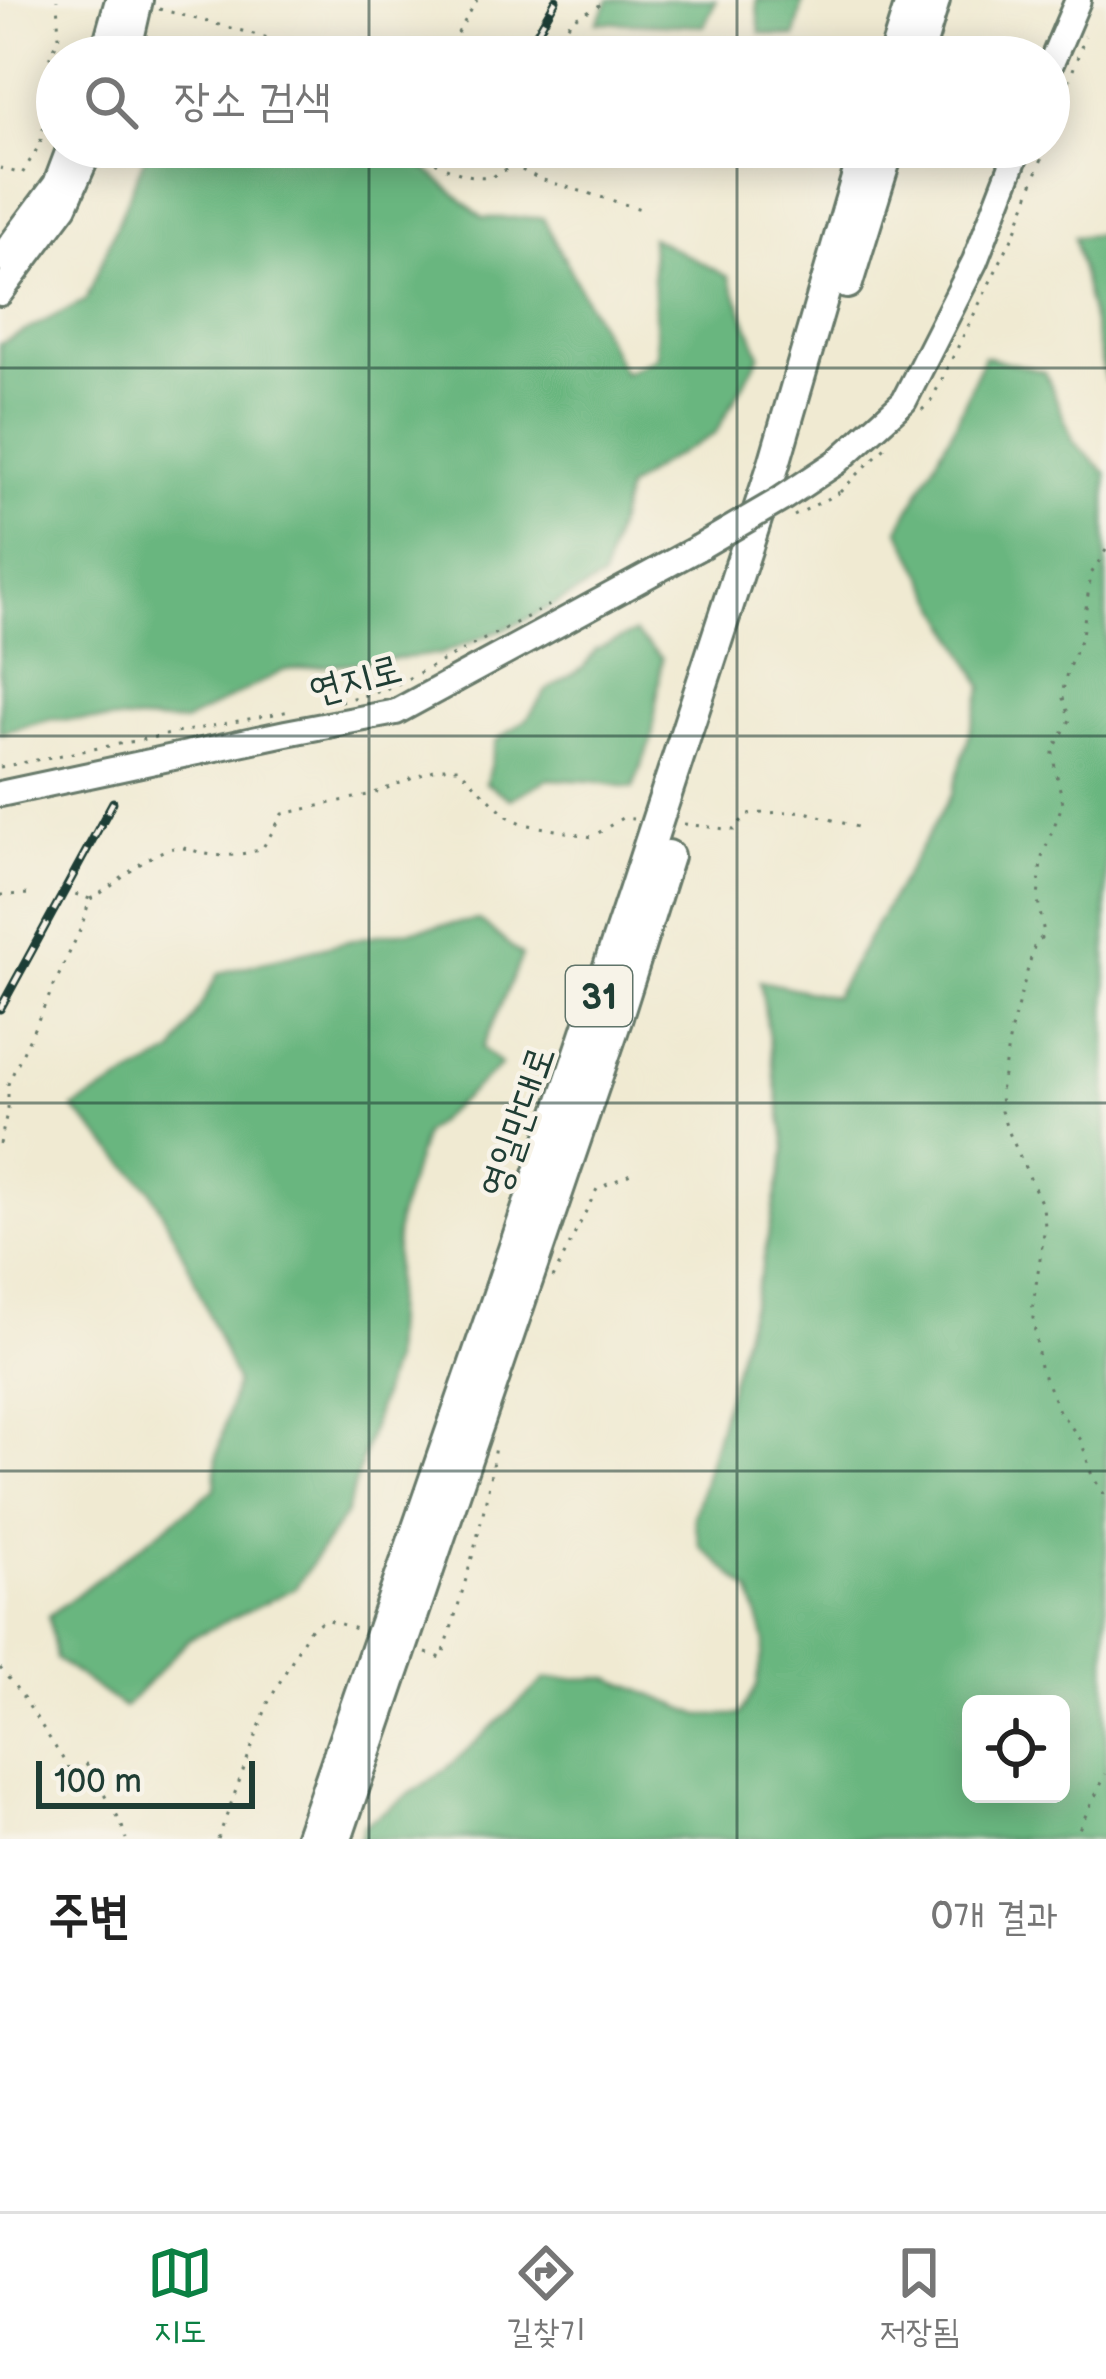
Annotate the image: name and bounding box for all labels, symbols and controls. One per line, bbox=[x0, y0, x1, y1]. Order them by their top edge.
search box bbox=[36, 36, 1070, 168]
icon: search bbox=[78, 69, 144, 135]
text: 장소 검색 bbox=[174, 74, 331, 129]
street label: 연지로 bbox=[304, 646, 407, 715]
road number: 31 bbox=[566, 966, 632, 1026]
street label: 영일만대로 bbox=[471, 1040, 566, 1204]
map controls bbox=[962, 1695, 1070, 1803]
button: locate bbox=[962, 1695, 1070, 1803]
scale bar bbox=[36, 1755, 255, 1808]
text: 100 m bbox=[54, 1762, 142, 1802]
text: 주변 bbox=[48, 1886, 130, 1947]
text: 0개 결과 bbox=[930, 1894, 1058, 1941]
tab: 지도 bbox=[147, 2240, 213, 2353]
tab: 길찾기 bbox=[506, 2240, 586, 2353]
tab: 저장됨 bbox=[880, 2240, 959, 2353]

